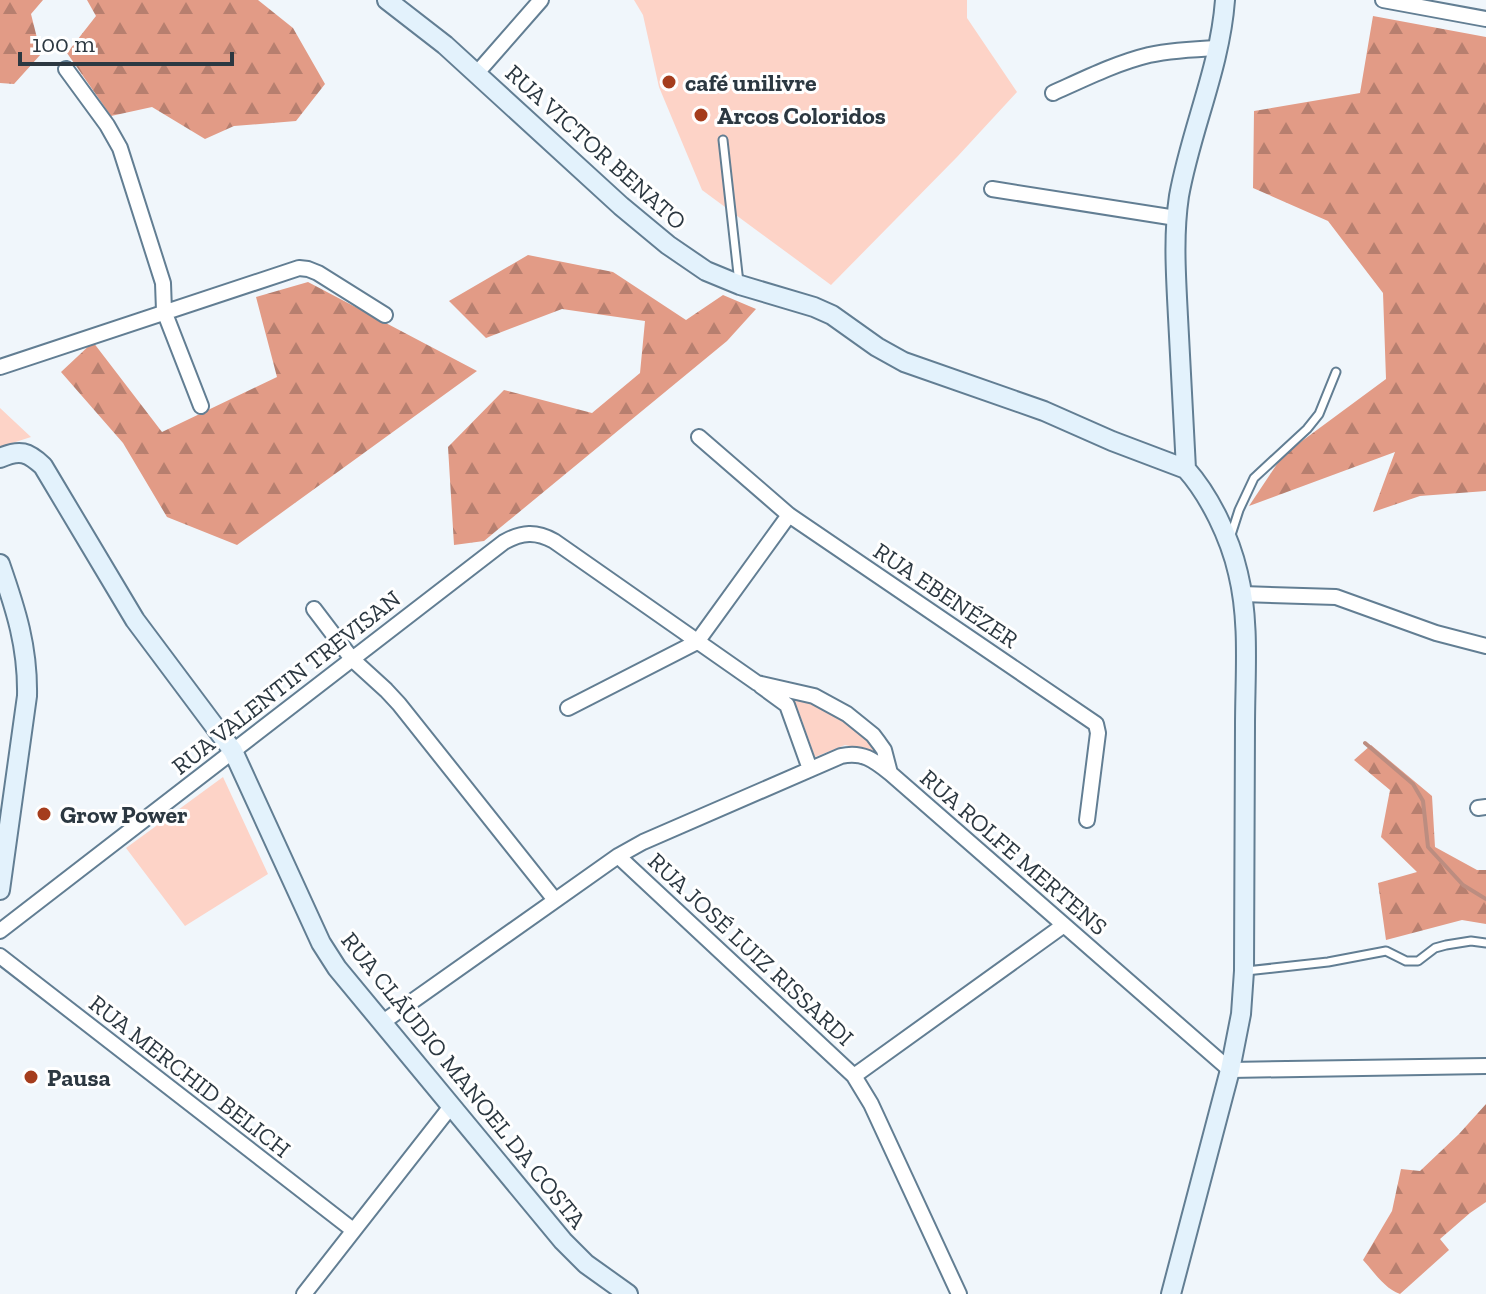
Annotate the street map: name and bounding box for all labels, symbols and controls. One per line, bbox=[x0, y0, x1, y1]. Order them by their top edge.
scale bar bbox=[20, 16, 232, 66]
text: 100 m bbox=[32, 29, 95, 58]
street label: RUA VICTOR BENATO bbox=[500, 58, 692, 236]
place label: café unilivre bbox=[685, 68, 817, 97]
marker: café unilivre bbox=[660, 73, 678, 91]
place label: Arcos Coloridos bbox=[717, 101, 886, 130]
marker: Arcos Coloridos bbox=[692, 106, 710, 124]
street label: RUA EBENÉZER bbox=[868, 536, 1024, 654]
street label: RUA VALENTIN TREVISAN bbox=[166, 584, 406, 780]
street label: RUA ROLFE MERTENS bbox=[915, 763, 1113, 941]
place label: Grow Power bbox=[60, 800, 188, 829]
marker: Grow Power bbox=[35, 805, 53, 823]
street label: RUA JOSÉ LUIZ RISSARDI bbox=[642, 846, 860, 1052]
street label: RUA CLÁUDIO MANOEL DA COSTA bbox=[335, 926, 593, 1234]
street label: RUA MERCHID BELICH bbox=[84, 988, 296, 1164]
place label: Pausa bbox=[47, 1063, 111, 1092]
marker: Pausa bbox=[22, 1068, 40, 1086]

